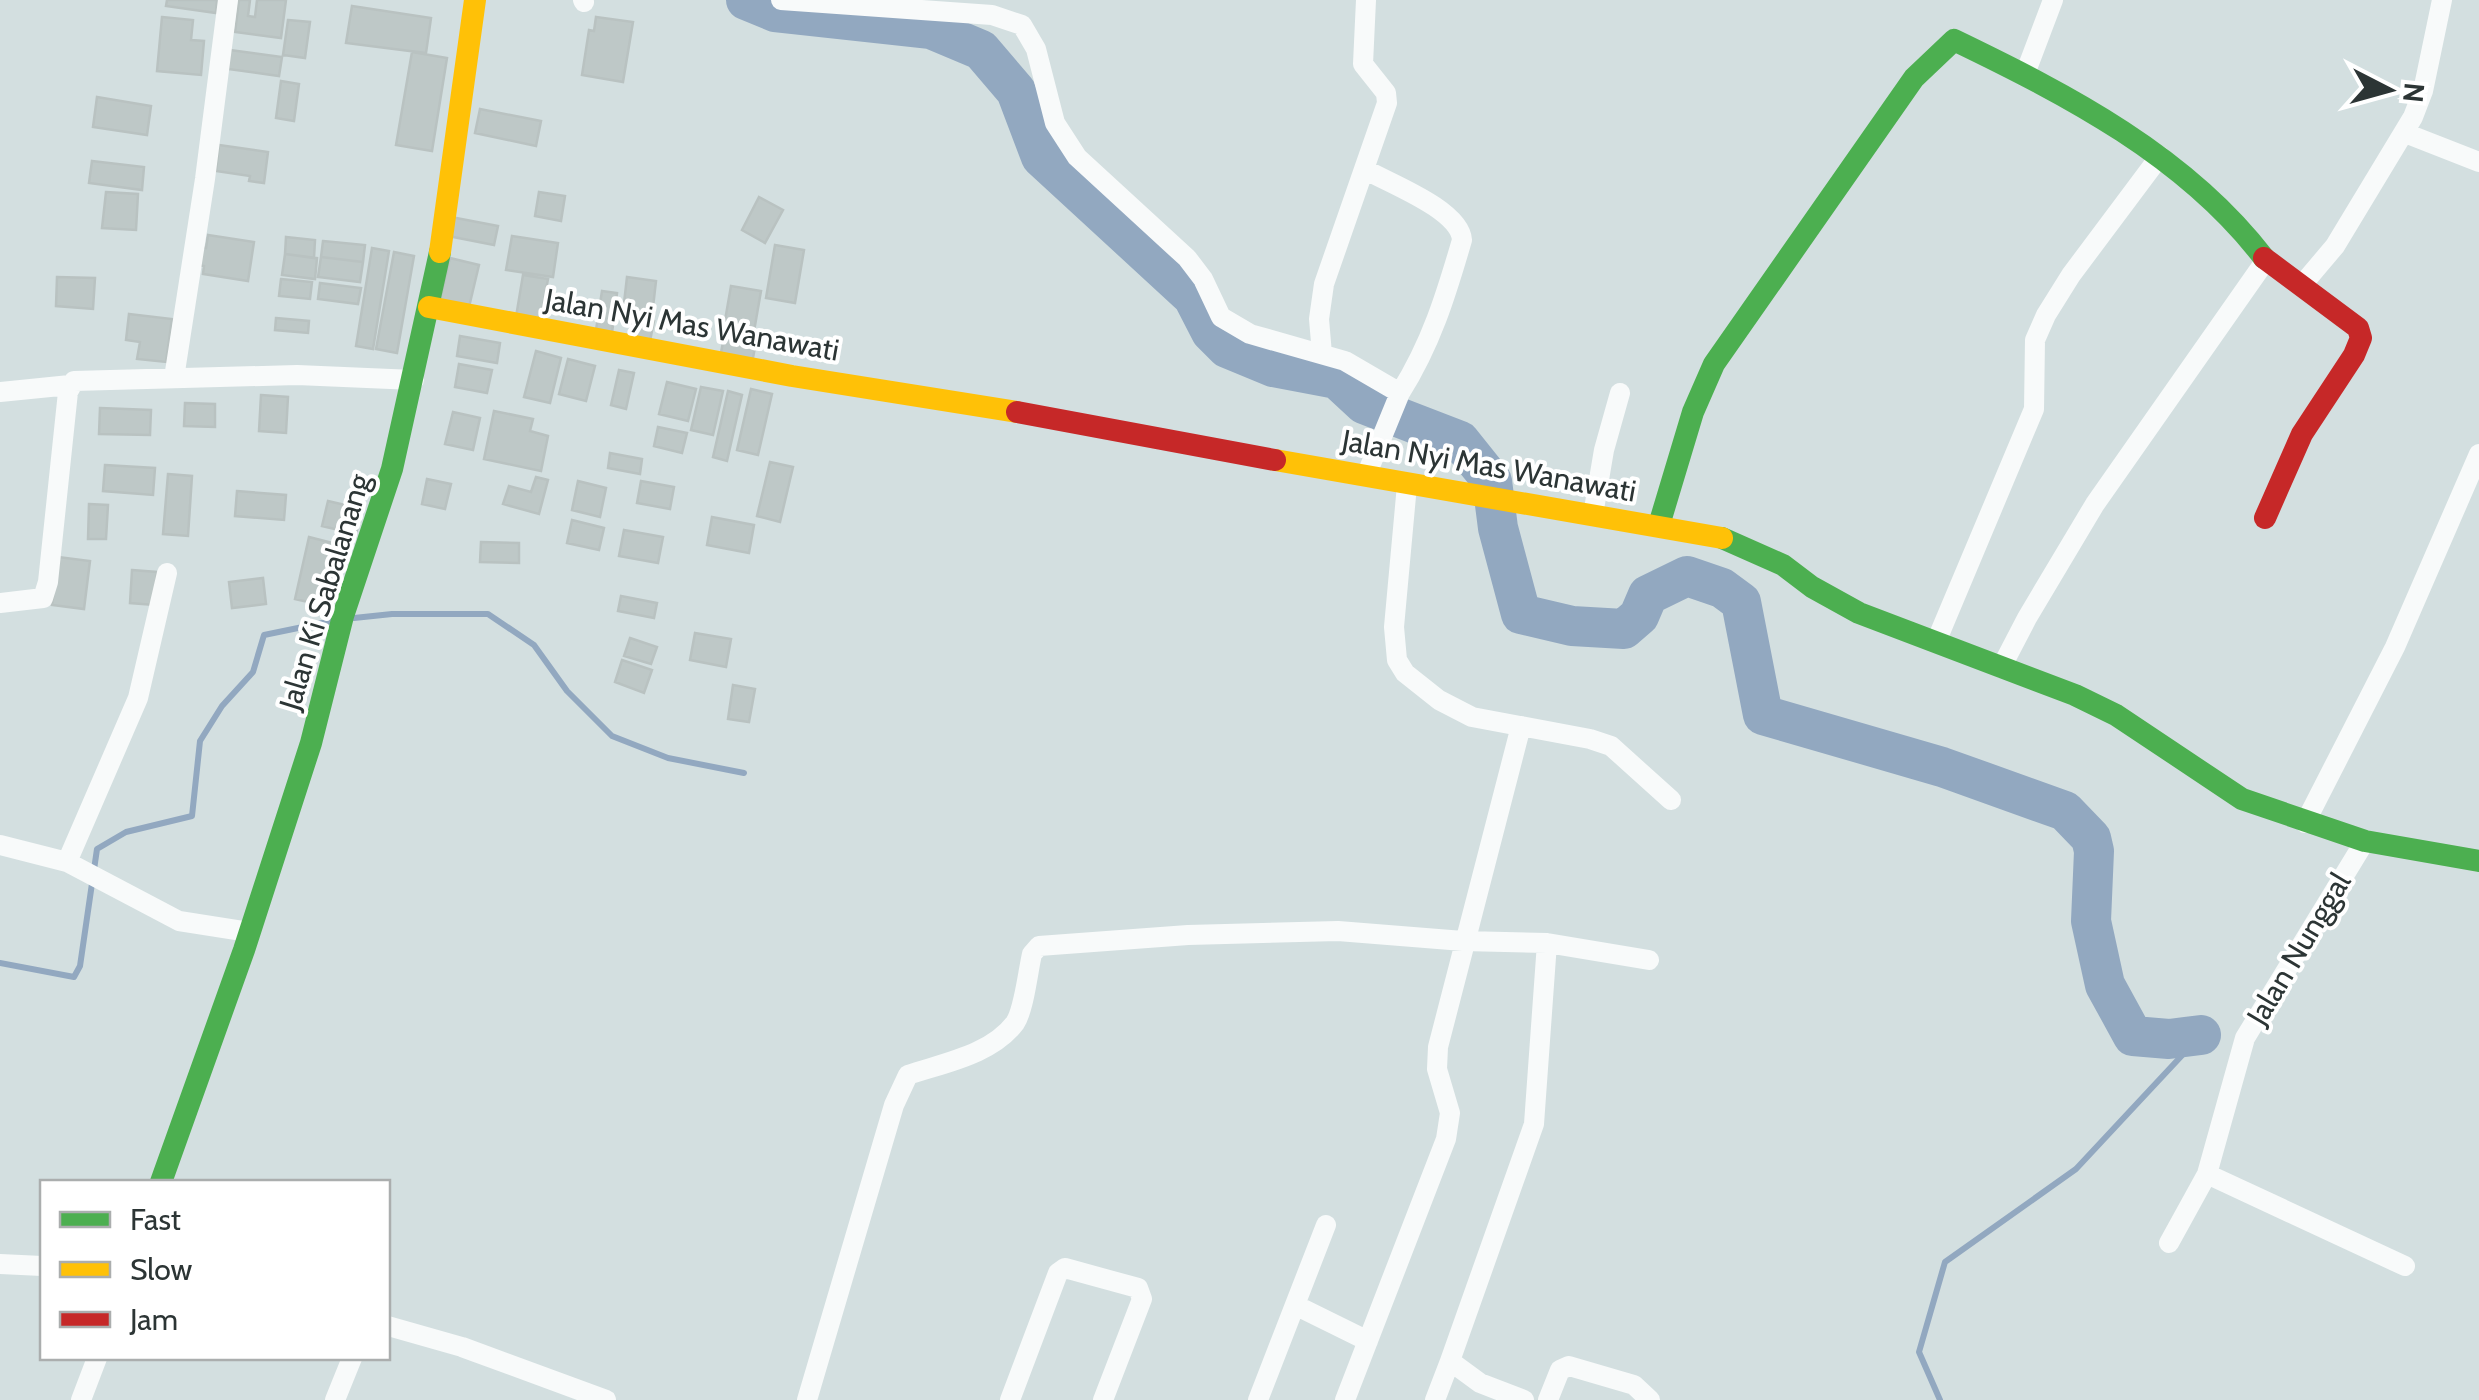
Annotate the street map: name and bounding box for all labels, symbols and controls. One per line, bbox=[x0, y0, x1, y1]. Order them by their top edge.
north arrow bbox=[2339, 40, 2439, 140]
text: N bbox=[2396, 81, 2432, 104]
street label: Jalan Nyi Mas Wanawati bbox=[541, 280, 842, 369]
street label: Jalan Nyi Mas Wanawati bbox=[1338, 421, 1639, 510]
street label: Jalan Ki Sabalanang bbox=[271, 468, 378, 715]
street label: Jalan Nunggal bbox=[2238, 866, 2359, 1033]
legend bbox=[40, 1180, 390, 1360]
text: Fast bbox=[130, 1201, 181, 1238]
text: Slow bbox=[130, 1251, 193, 1288]
text: Jam bbox=[129, 1301, 178, 1338]

